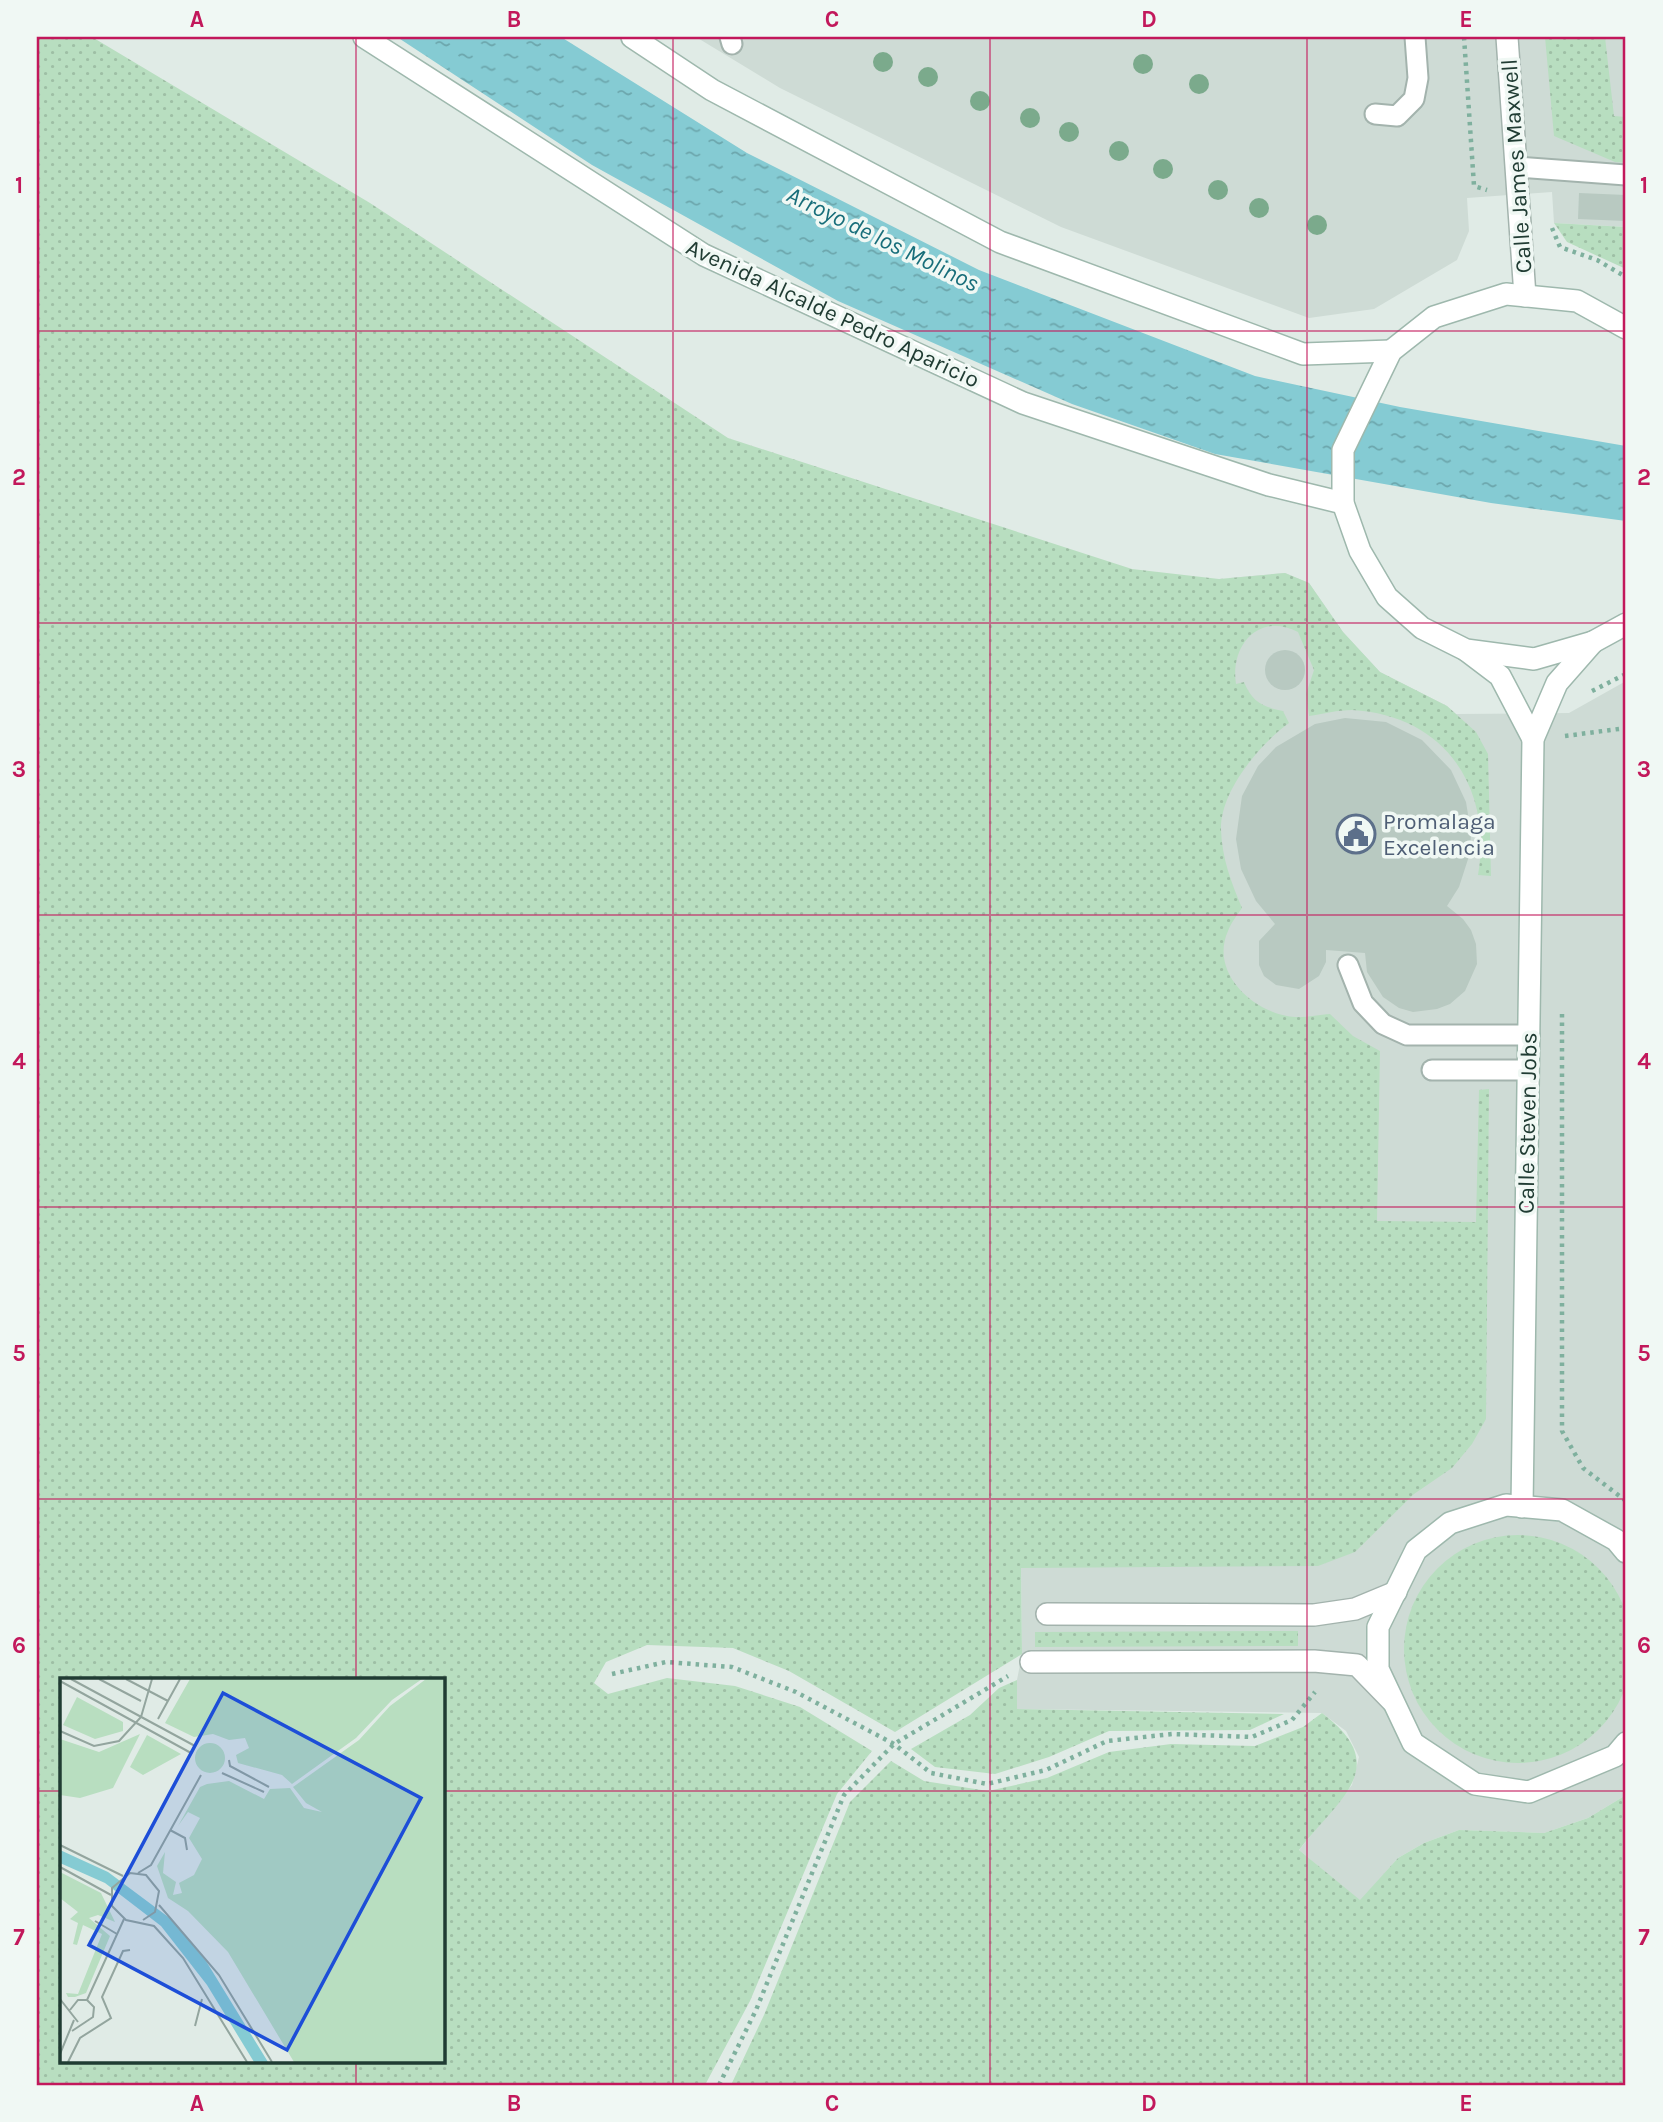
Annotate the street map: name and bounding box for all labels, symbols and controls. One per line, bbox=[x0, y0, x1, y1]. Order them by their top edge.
text: A bbox=[190, 6, 204, 33]
text: B bbox=[507, 6, 521, 33]
text: C bbox=[825, 6, 839, 33]
text: D bbox=[1141, 6, 1157, 33]
text: E bbox=[1459, 6, 1473, 33]
street label: Calle James Maxwell bbox=[1496, 58, 1537, 274]
text: 1 bbox=[15, 172, 23, 199]
text: 1 bbox=[1640, 172, 1648, 199]
water label: Arroyo de los Molinos bbox=[782, 180, 984, 298]
street label: Avenida Alcalde Pedro Aparicio bbox=[682, 234, 984, 393]
text: 2 bbox=[12, 464, 26, 491]
text: 2 bbox=[1637, 464, 1651, 491]
text: 3 bbox=[12, 756, 26, 783]
text: 3 bbox=[1637, 756, 1651, 783]
place label: Promalaga Excelencia bbox=[1383, 808, 1496, 861]
public building icon: Promalaga Excelencia bbox=[1335, 813, 1377, 855]
street label: Calle Steven Jobs bbox=[1512, 1032, 1543, 1214]
text: 4 bbox=[12, 1048, 26, 1075]
text: 4 bbox=[1637, 1048, 1651, 1075]
text: 5 bbox=[12, 1340, 26, 1367]
text: 5 bbox=[1637, 1340, 1651, 1367]
text: 6 bbox=[12, 1632, 26, 1659]
text: 6 bbox=[1637, 1632, 1651, 1659]
inset map bbox=[60, 1678, 444, 2062]
text: 7 bbox=[13, 1924, 25, 1951]
text: 7 bbox=[1638, 1924, 1650, 1951]
text: A bbox=[190, 2090, 204, 2117]
text: B bbox=[507, 2090, 521, 2117]
text: C bbox=[825, 2090, 839, 2117]
text: D bbox=[1141, 2090, 1157, 2117]
text: E bbox=[1459, 2090, 1473, 2117]

